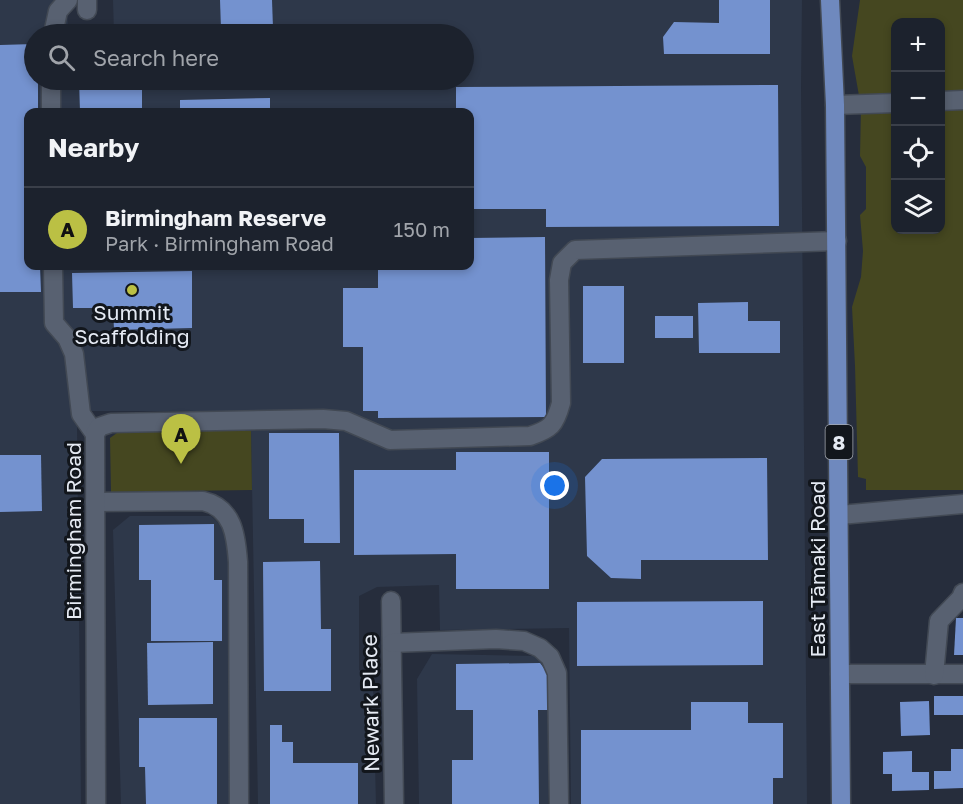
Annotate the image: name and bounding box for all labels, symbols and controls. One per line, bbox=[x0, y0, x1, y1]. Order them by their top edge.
map controls bbox=[891, 18, 945, 234]
button: + bbox=[891, 18, 945, 72]
search box bbox=[24, 24, 474, 90]
icon: search bbox=[45, 41, 78, 74]
text: Search here bbox=[93, 44, 219, 71]
button: − bbox=[891, 72, 945, 126]
button: locate bbox=[891, 126, 945, 180]
text: Nearby bbox=[48, 132, 139, 163]
button: layers bbox=[891, 180, 945, 234]
text: Birmingham Reserve bbox=[105, 204, 326, 231]
text: A bbox=[60, 217, 75, 241]
text: 150 m bbox=[394, 217, 450, 241]
text: Park · Birmingham Road bbox=[105, 231, 334, 255]
marker: Summit Scaffolding bbox=[125, 283, 139, 297]
place label: Summit Scaffolding bbox=[74, 299, 190, 349]
pin: A bbox=[162, 414, 201, 464]
road number: 8 bbox=[826, 425, 852, 459]
street label: Birmingham Road bbox=[60, 442, 86, 620]
your location bbox=[540, 471, 569, 500]
street label: East Tāmaki Road bbox=[804, 481, 830, 657]
street label: Newark Place bbox=[356, 634, 384, 772]

